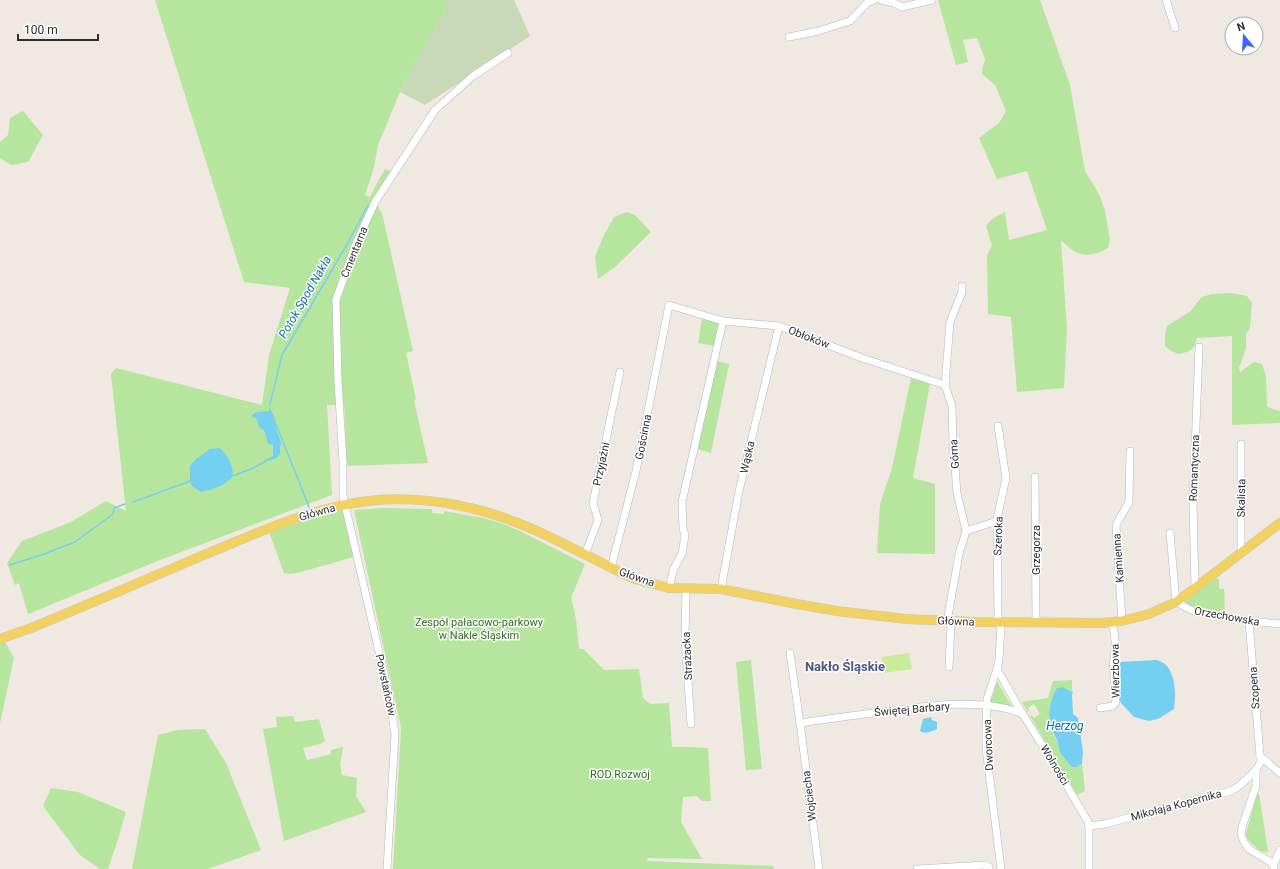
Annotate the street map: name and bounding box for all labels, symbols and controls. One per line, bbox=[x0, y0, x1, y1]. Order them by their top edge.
scale bar bbox=[18, 16, 98, 42]
north arrow bbox=[1224, 16, 1264, 56]
text: N bbox=[1235, 20, 1247, 34]
text: 100 m bbox=[24, 23, 58, 37]
street label: Cmentarna bbox=[338, 225, 371, 280]
water label: Potok Spod Nakła bbox=[276, 253, 334, 341]
street label: Obłoków bbox=[786, 324, 832, 352]
street label: Gościnna bbox=[633, 413, 654, 461]
street label: Romantyczna bbox=[1187, 434, 1202, 502]
street label: Górna bbox=[947, 439, 962, 469]
street label: Wąska bbox=[737, 440, 758, 475]
street label: Przyjaźni bbox=[591, 441, 612, 487]
street label: Skalista bbox=[1235, 479, 1248, 517]
street label: Główna bbox=[298, 501, 337, 524]
street label: Szeroka bbox=[991, 516, 1006, 556]
street label: Grzegorza bbox=[1030, 525, 1043, 575]
street label: Kamienna bbox=[1110, 533, 1127, 583]
street label: Główna bbox=[617, 565, 656, 590]
street label: Orzechowska bbox=[1193, 604, 1261, 629]
street label: Główna bbox=[937, 614, 975, 629]
park label: Zespół pałacowo-parkowy w Nakle Śląskim bbox=[415, 616, 544, 642]
street label: Strażacka bbox=[680, 631, 695, 680]
street label: Wierzbowa bbox=[1109, 644, 1122, 698]
street label: Powstańców bbox=[373, 653, 399, 718]
district label: Nakło Śląskie bbox=[805, 659, 885, 674]
street label: Szopena bbox=[1247, 666, 1262, 709]
street label: Świętej Barbary bbox=[874, 700, 951, 719]
street label: Dworcowa bbox=[981, 719, 996, 771]
water label: Herzog bbox=[1046, 719, 1084, 733]
street label: Wolności bbox=[1037, 743, 1072, 788]
park label: ROD Rozwój bbox=[590, 768, 650, 781]
street label: Wojciecha bbox=[800, 770, 819, 822]
street label: Mikołaja Kopernika bbox=[1129, 787, 1223, 824]

